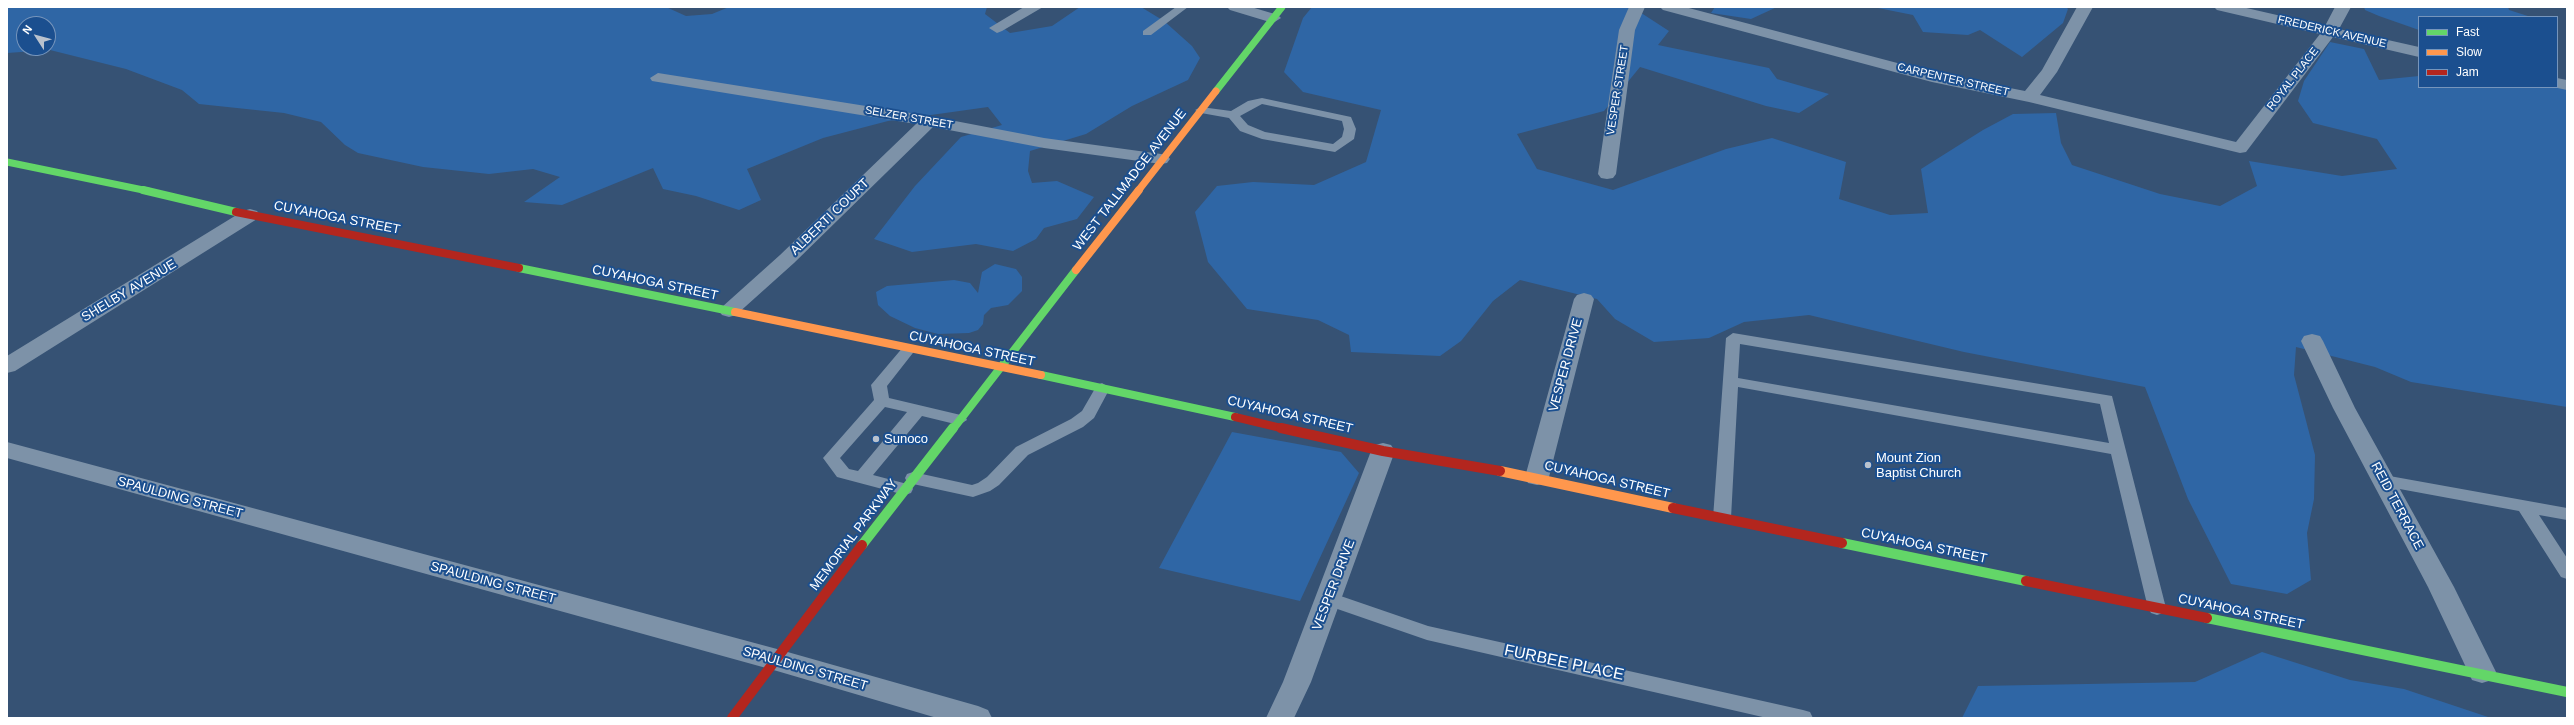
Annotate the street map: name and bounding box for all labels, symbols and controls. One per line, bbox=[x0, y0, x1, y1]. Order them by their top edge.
street label: FREDERICK AVENUE bbox=[2276, 13, 2388, 51]
north arrow bbox=[16, 16, 56, 56]
legend bbox=[2418, 16, 2558, 88]
text: N bbox=[20, 23, 34, 36]
text: Fast bbox=[2456, 25, 2479, 39]
street label: VESPER STREET bbox=[1604, 44, 1632, 136]
street label: ROYAL PLACE bbox=[2265, 45, 2321, 113]
text: Slow bbox=[2456, 45, 2482, 59]
street label: CARPENTER STREET bbox=[1896, 61, 2010, 99]
text: Jam bbox=[2456, 65, 2479, 79]
street label: SELZER STREET bbox=[864, 104, 954, 132]
street label: WEST TALLMADGE AVENUE bbox=[1070, 106, 1190, 254]
street label: ALBERTI COURT bbox=[787, 175, 873, 259]
street label: CUYAHOGA STREET bbox=[273, 198, 401, 238]
street label: SHELBY AVENUE bbox=[79, 257, 179, 325]
street label: CUYAHOGA STREET bbox=[591, 262, 719, 304]
street label: VESPER DRIVE bbox=[1546, 317, 1586, 413]
street label: CUYAHOGA STREET bbox=[908, 328, 1036, 370]
street label: CUYAHOGA STREET bbox=[1226, 393, 1354, 437]
place label: Sunoco bbox=[884, 431, 928, 447]
marker: Sunoco bbox=[871, 434, 881, 444]
place label: Mount Zion Baptist Church bbox=[1876, 450, 1961, 481]
street label: CUYAHOGA STREET bbox=[1543, 458, 1671, 502]
marker: Mount Zion Baptist Church bbox=[1863, 460, 1873, 470]
street label: REID TERRACE bbox=[2367, 460, 2427, 552]
street label: SPAULDING STREET bbox=[116, 474, 244, 522]
street label: MEMORIAL PARKWAY bbox=[807, 476, 901, 594]
street label: CUYAHOGA STREET bbox=[1860, 525, 1988, 567]
street label: VESPER DRIVE bbox=[1310, 537, 1358, 633]
street label: SPAULDING STREET bbox=[429, 559, 557, 607]
street label: CUYAHOGA STREET bbox=[2177, 591, 2305, 633]
street label: FURBEE PLACE bbox=[1502, 641, 1626, 685]
street label: SPAULDING STREET bbox=[741, 644, 869, 694]

